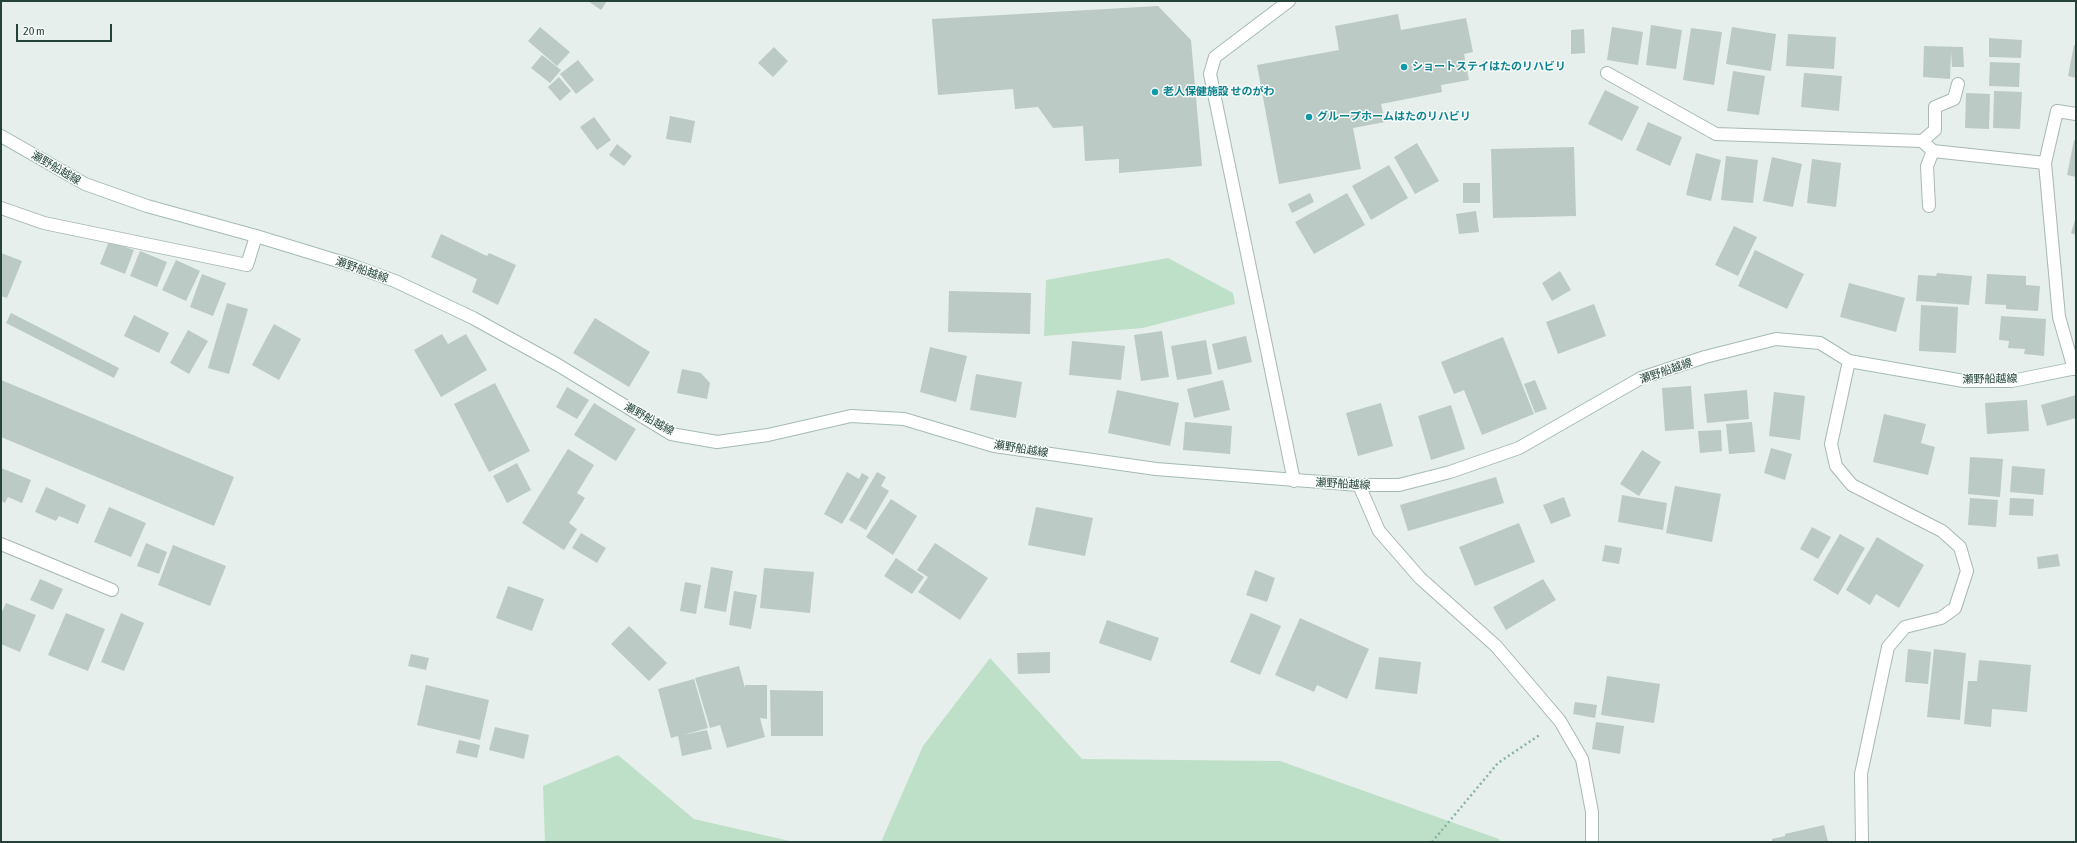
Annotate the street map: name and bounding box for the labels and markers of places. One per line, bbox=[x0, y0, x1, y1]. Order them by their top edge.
place label: ショートステイはたのリハビリ bbox=[1412, 60, 1566, 74]
marker: ショートステイはたのリハビリ bbox=[1399, 62, 1409, 72]
place label: 老人保健施設 せのがわ bbox=[1163, 85, 1275, 99]
marker: 老人保健施設 せのがわ bbox=[1150, 87, 1160, 97]
place label: グループホームはたのリハビリ bbox=[1317, 110, 1471, 124]
marker: グループホームはたのリハビリ bbox=[1304, 112, 1314, 122]

